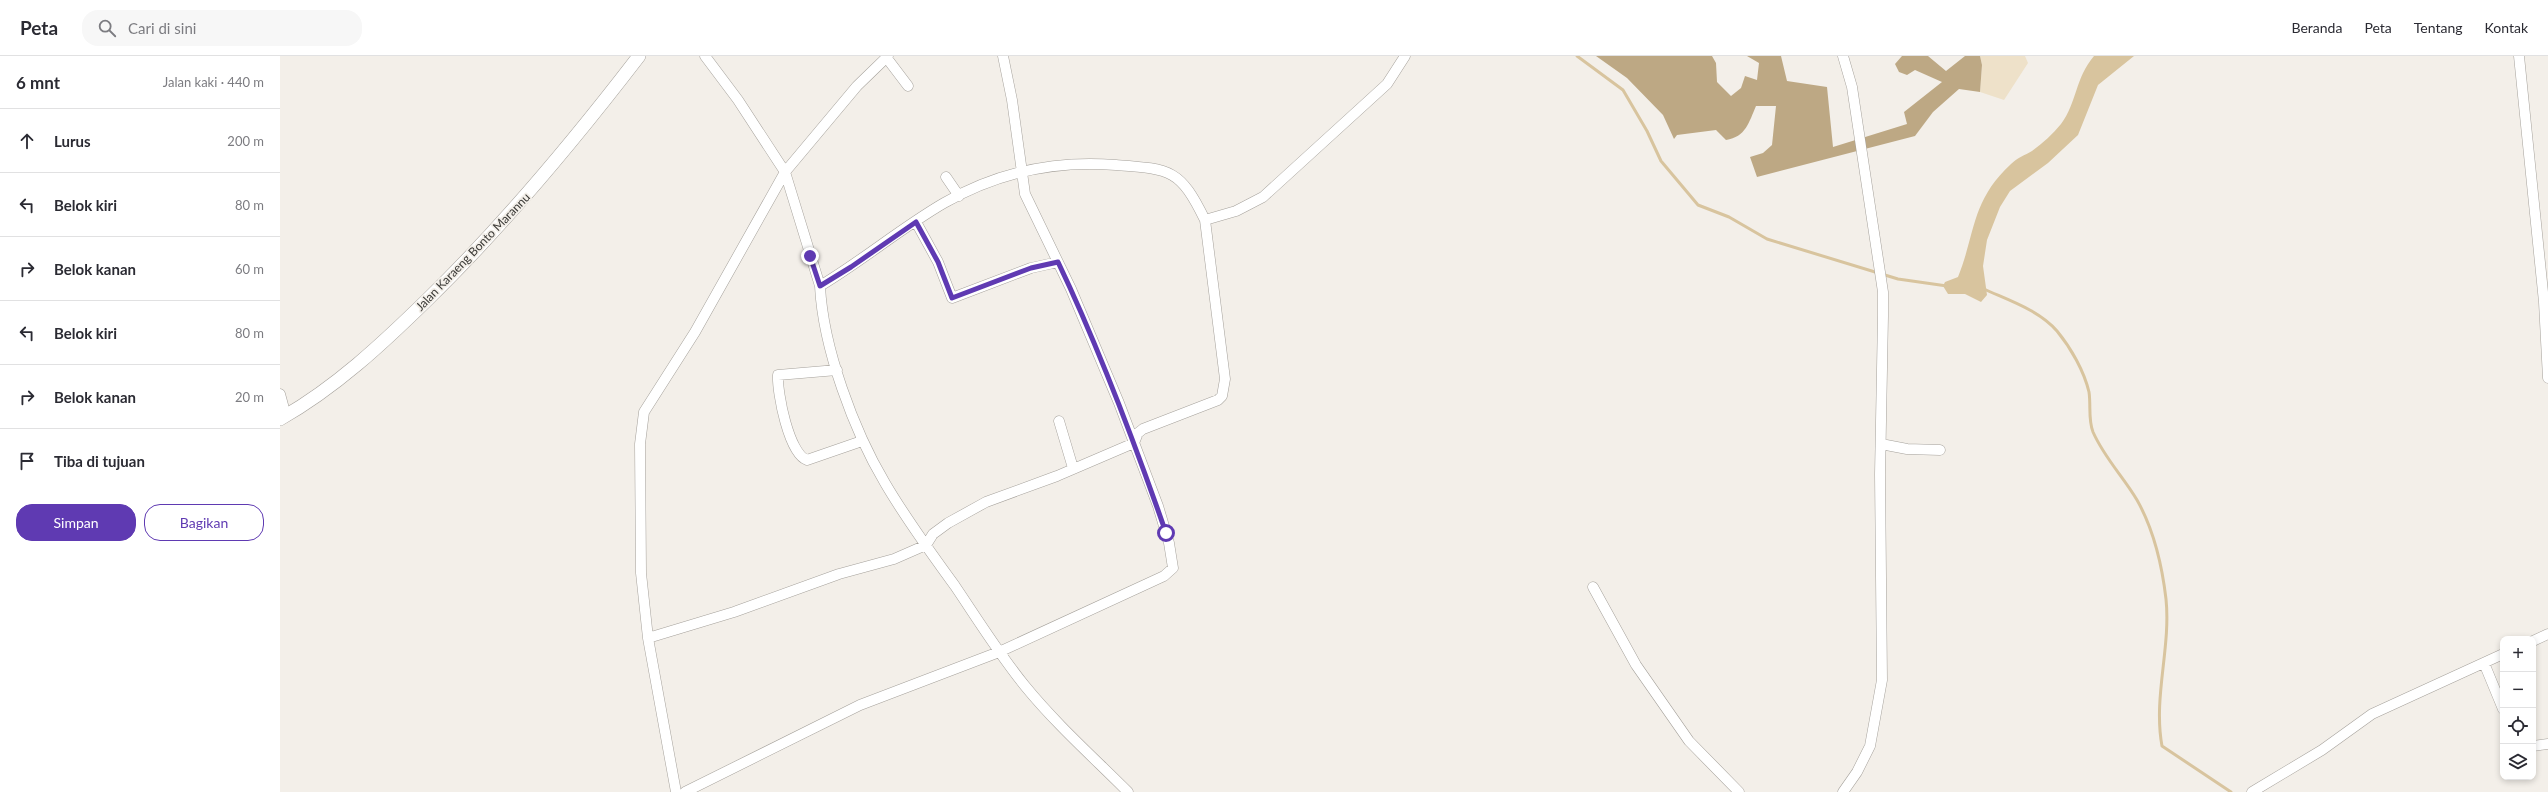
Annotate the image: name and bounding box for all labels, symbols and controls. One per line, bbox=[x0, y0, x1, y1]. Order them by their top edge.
search box bbox=[82, 10, 362, 46]
text: Peta bbox=[20, 16, 58, 39]
icon: search bbox=[96, 17, 118, 39]
text: Cari di sini bbox=[128, 19, 196, 37]
text: Beranda bbox=[2292, 19, 2342, 36]
text: Peta bbox=[2364, 19, 2392, 36]
text: Tentang bbox=[2414, 19, 2463, 36]
text: Kontak bbox=[2485, 19, 2528, 36]
text: 6 mnt bbox=[16, 72, 60, 93]
text: Jalan kaki · 440 m bbox=[163, 74, 264, 90]
icon: ahead bbox=[16, 130, 38, 152]
text: Lurus bbox=[54, 132, 91, 150]
text: 200 m bbox=[227, 133, 264, 149]
street label: Jalan Karaeng Bonto Marannu bbox=[412, 190, 533, 314]
icon: left bbox=[16, 194, 38, 216]
text: Belok kiri bbox=[54, 196, 117, 214]
text: 80 m bbox=[235, 197, 264, 213]
route end bbox=[801, 247, 819, 265]
icon: right bbox=[16, 258, 38, 280]
text: Belok kanan bbox=[54, 260, 136, 278]
text: 60 m bbox=[235, 261, 264, 277]
icon: left bbox=[16, 322, 38, 344]
text: Belok kiri bbox=[54, 324, 117, 342]
text: 80 m bbox=[235, 325, 264, 341]
icon: right bbox=[16, 386, 38, 408]
text: Belok kanan bbox=[54, 388, 136, 406]
text: 20 m bbox=[235, 389, 264, 405]
icon: arrive bbox=[16, 450, 38, 472]
text: Tiba di tujuan bbox=[54, 452, 145, 470]
button: Simpan bbox=[16, 504, 136, 541]
button: Bagikan bbox=[144, 504, 264, 541]
route start bbox=[1157, 524, 1175, 542]
map controls bbox=[2500, 636, 2536, 780]
button: + bbox=[2500, 636, 2536, 672]
button: − bbox=[2500, 672, 2536, 708]
button: locate bbox=[2500, 708, 2536, 744]
button: layers bbox=[2500, 744, 2536, 780]

